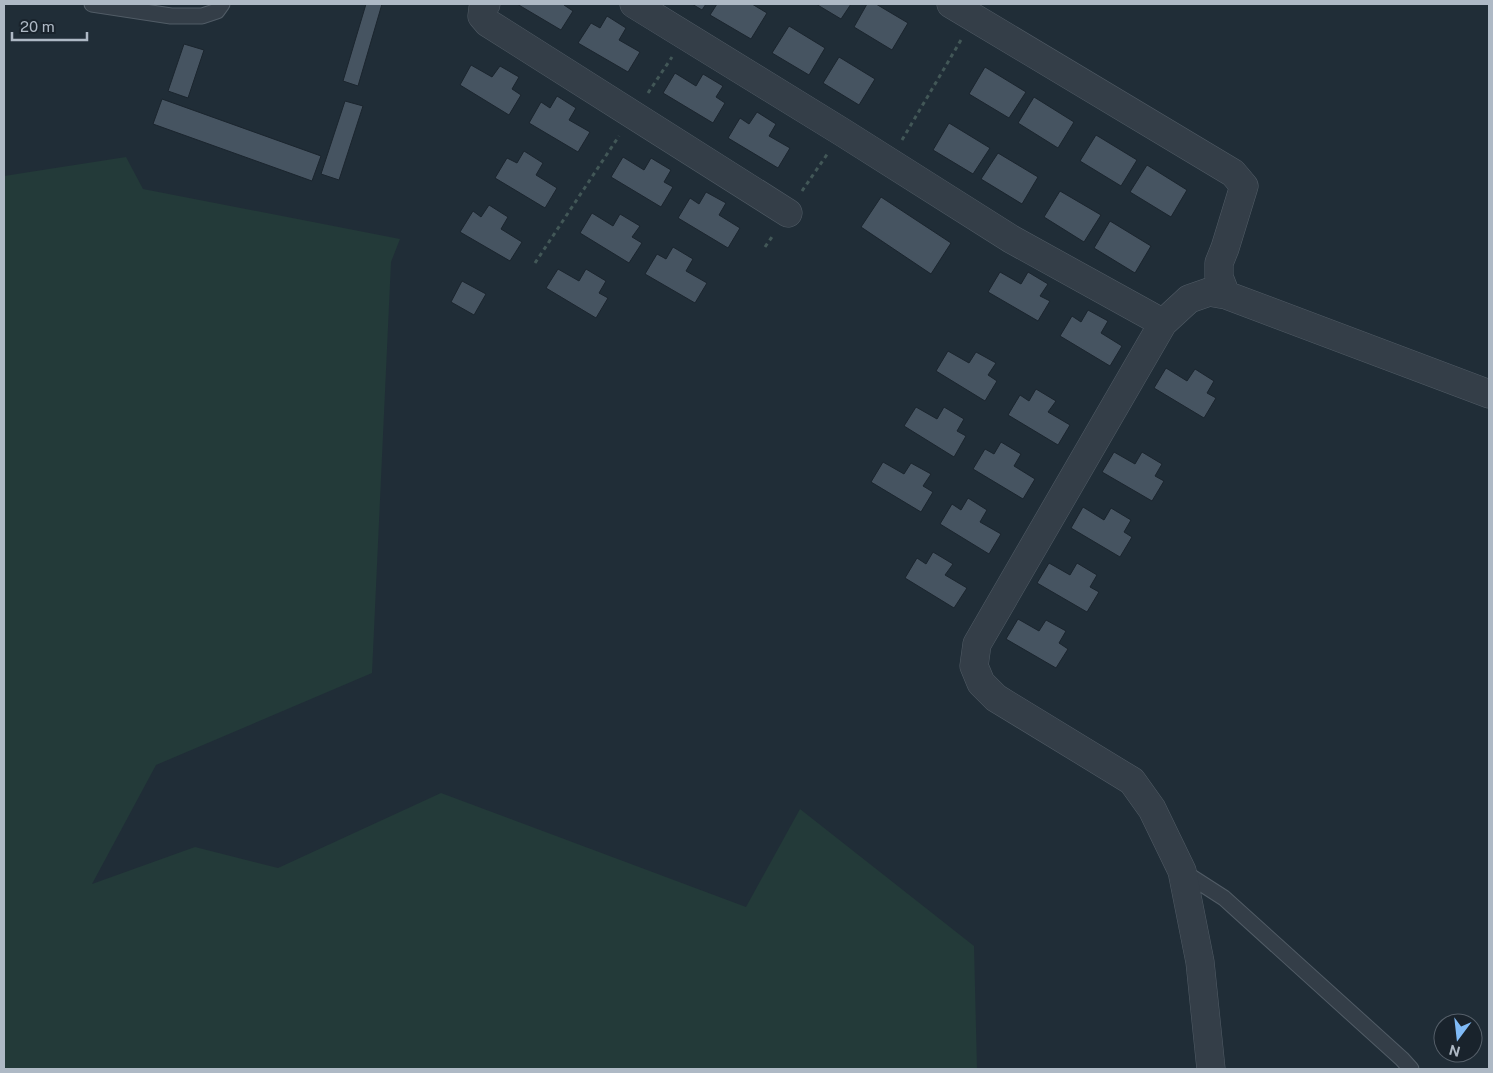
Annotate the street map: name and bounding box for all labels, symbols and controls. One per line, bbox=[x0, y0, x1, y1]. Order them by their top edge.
scale bar bbox=[12, 10, 88, 42]
text: 20 m bbox=[20, 18, 55, 35]
north arrow bbox=[1433, 1013, 1483, 1063]
text: N bbox=[1447, 1041, 1462, 1060]

